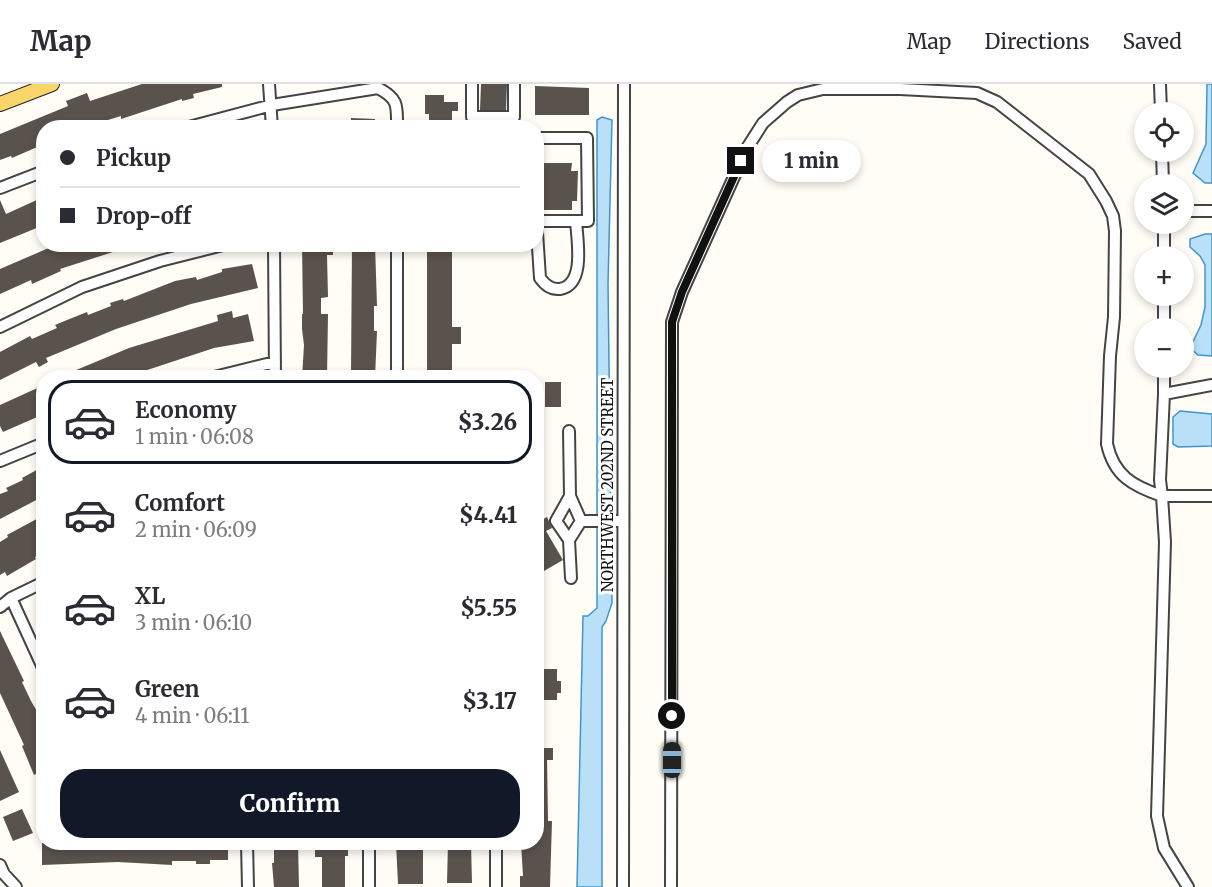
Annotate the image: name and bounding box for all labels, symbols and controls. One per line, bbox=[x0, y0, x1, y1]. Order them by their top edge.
text: Map bbox=[30, 23, 92, 59]
text: Map bbox=[907, 28, 951, 55]
text: Directions bbox=[984, 28, 1089, 55]
text: Saved bbox=[1122, 28, 1182, 55]
map controls bbox=[1134, 102, 1194, 378]
button: locate bbox=[1134, 102, 1194, 162]
callout: 1 min bbox=[762, 140, 861, 182]
text: Pickup bbox=[96, 144, 171, 172]
route end bbox=[727, 147, 754, 174]
text: 1 min bbox=[784, 148, 839, 173]
button: layers bbox=[1134, 174, 1194, 234]
text: Drop-off bbox=[96, 202, 191, 230]
button: + bbox=[1134, 246, 1194, 306]
button: − bbox=[1134, 318, 1194, 378]
street label: NORTHWEST 202ND STREET bbox=[598, 377, 617, 592]
icon: car bbox=[63, 395, 117, 449]
text: Economy bbox=[135, 396, 236, 424]
text: $3.26 bbox=[458, 408, 517, 436]
text: 1 min · 06:08 bbox=[135, 424, 254, 449]
icon: car bbox=[63, 488, 117, 542]
text: Comfort bbox=[135, 489, 225, 517]
text: $4.41 bbox=[459, 501, 517, 529]
text: 2 min · 06:09 bbox=[135, 517, 257, 542]
icon: car bbox=[63, 581, 117, 635]
text: XL bbox=[135, 582, 165, 610]
text: $5.55 bbox=[460, 594, 517, 622]
text: 3 min · 06:10 bbox=[135, 610, 252, 635]
icon: car bbox=[63, 674, 117, 728]
text: Green bbox=[135, 675, 199, 703]
text: $3.17 bbox=[462, 687, 517, 715]
route start bbox=[658, 702, 685, 729]
text: 4 min · 06:11 bbox=[135, 703, 249, 728]
car bbox=[663, 742, 681, 778]
button: Confirm bbox=[60, 769, 520, 838]

